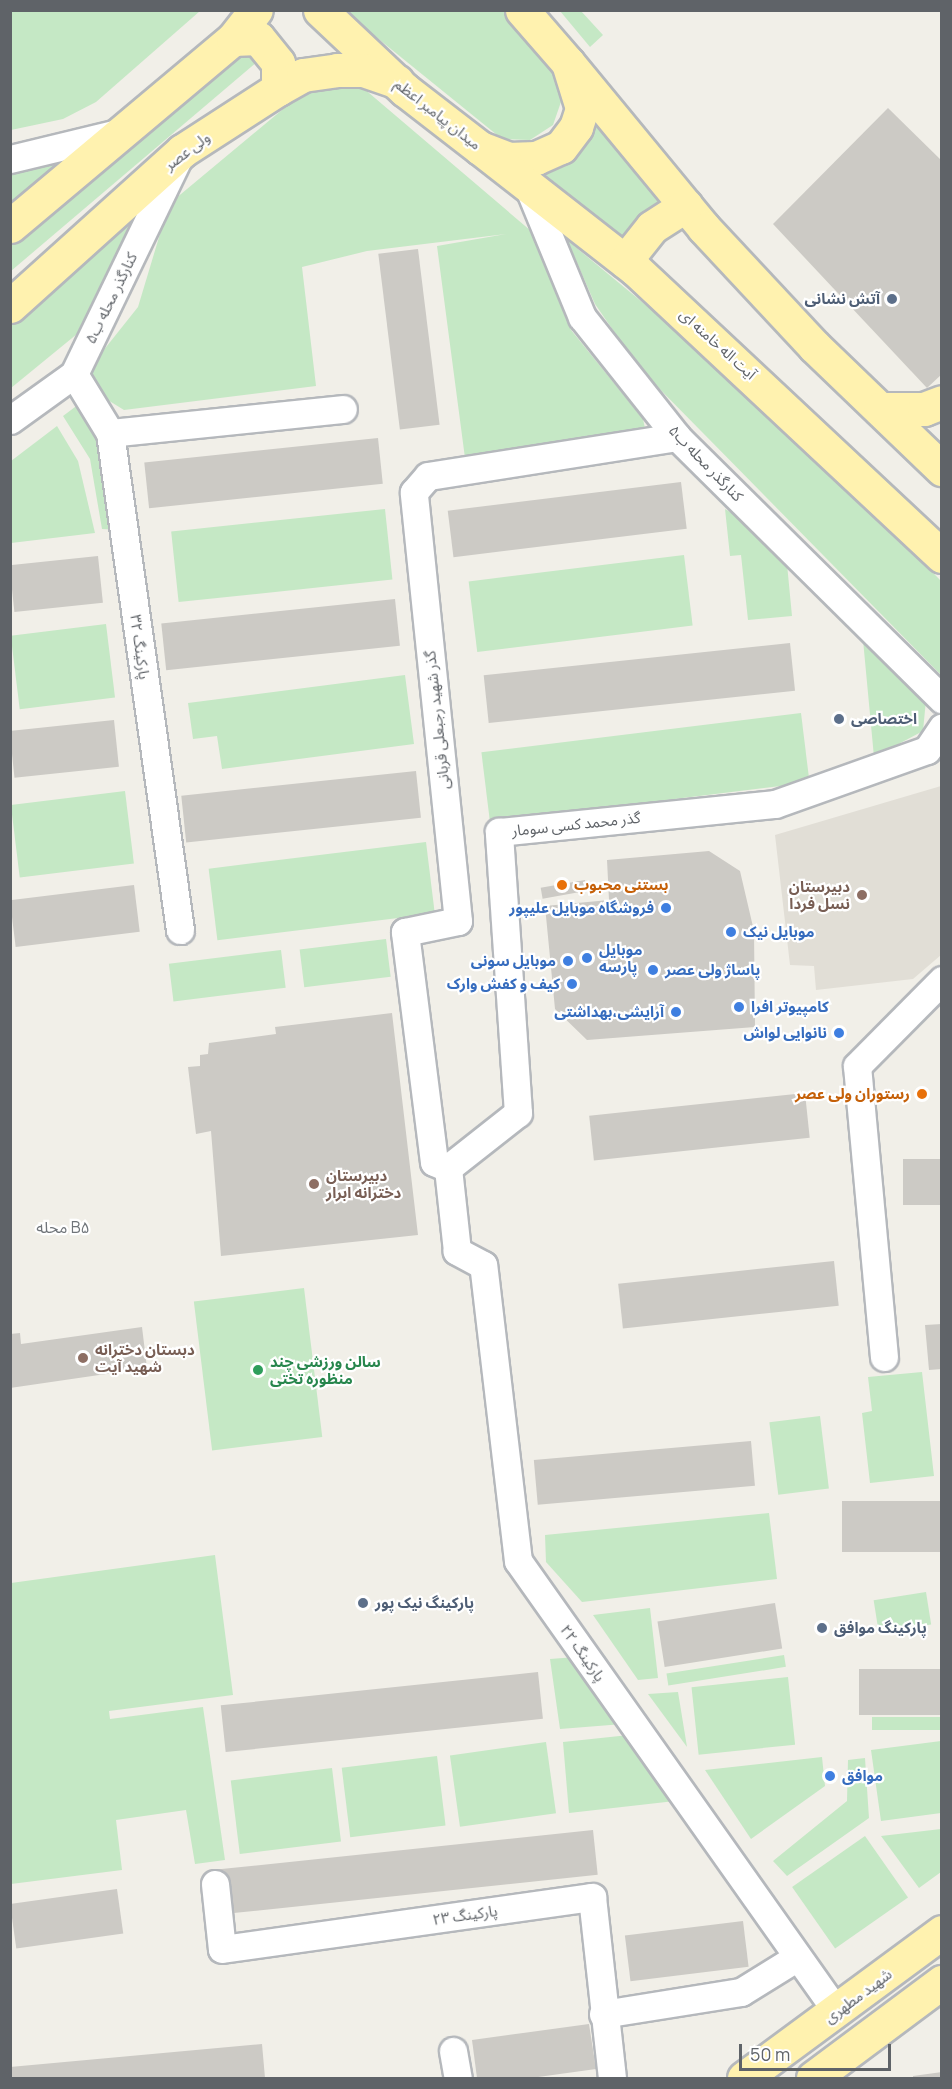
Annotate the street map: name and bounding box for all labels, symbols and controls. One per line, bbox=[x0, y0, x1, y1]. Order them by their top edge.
street label: میدان پیامبر اعظم bbox=[391, 75, 485, 153]
street label: ولی عصر bbox=[161, 128, 213, 174]
street label: کنارگذر محله ب۵ bbox=[81, 250, 141, 346]
place label: آتش نشانی bbox=[804, 290, 880, 308]
marker: آتش نشانی bbox=[885, 292, 899, 306]
street label: آیت اله خامنه ای bbox=[676, 305, 760, 383]
street label: کنارگذر محله ب۵ bbox=[665, 421, 747, 505]
street label: پارکینگ ۳۲ bbox=[127, 613, 153, 681]
street label: گذر شهید رجبعلی قربانی bbox=[421, 650, 453, 790]
place label: اختصاصی bbox=[851, 710, 917, 728]
marker: اختصاصی bbox=[832, 712, 846, 726]
street label: گذر محمد کسی سومار bbox=[511, 808, 641, 840]
place label: بستنی محبوب bbox=[574, 876, 668, 894]
place label: دبیرستان نسل فردا bbox=[789, 877, 850, 912]
marker: بستنی محبوب bbox=[555, 878, 569, 892]
marker: دبیرستان نسل فردا bbox=[855, 888, 869, 902]
place label: فروشگاه موبایل علیپور bbox=[509, 899, 654, 917]
marker: فروشگاه موبایل علیپور bbox=[659, 901, 673, 915]
place label: موبایل نیک bbox=[743, 923, 815, 941]
marker: موبایل نیک bbox=[724, 925, 738, 939]
place label: موبایل پارسه bbox=[599, 940, 642, 975]
marker: موبایل پارسه bbox=[580, 951, 594, 965]
place label: موبایل سونی bbox=[471, 952, 556, 970]
marker: موبایل سونی bbox=[561, 954, 575, 968]
place label: پاساژ ولی عصر bbox=[665, 961, 760, 979]
marker: پاساژ ولی عصر bbox=[646, 963, 660, 977]
place label: کیف و کفش وارک bbox=[447, 975, 560, 993]
marker: کیف و کفش وارک bbox=[565, 977, 579, 991]
place label: کامپیوتر افرا bbox=[751, 998, 829, 1016]
marker: کامپیوتر افرا bbox=[732, 1000, 746, 1014]
place label: آرایشی،بهداشتی bbox=[554, 1003, 664, 1021]
marker: آرایشی،بهداشتی bbox=[669, 1005, 683, 1019]
place label: نانوایی لواش bbox=[743, 1024, 827, 1042]
marker: نانوایی لواش bbox=[832, 1026, 846, 1040]
place label: رستوران ولی عصر bbox=[795, 1085, 910, 1103]
marker: رستوران ولی عصر bbox=[915, 1087, 929, 1101]
place label: دبیرستان دخترانه ابرار bbox=[326, 1166, 401, 1201]
marker: دبیرستان دخترانه ابرار bbox=[307, 1177, 321, 1191]
district label: محله B۵ bbox=[36, 1217, 90, 1237]
place label: دبستان دخترانه شهید آیت bbox=[95, 1340, 195, 1375]
marker: دبستان دخترانه شهید آیت bbox=[76, 1351, 90, 1365]
place label: سالن ورزشی چند منظوره تختی bbox=[270, 1352, 381, 1387]
marker: سالن ورزشی چند منظوره تختی bbox=[251, 1363, 265, 1377]
place label: پارکینگ نیک پور bbox=[375, 1594, 474, 1612]
marker: پارکینگ نیک پور bbox=[356, 1596, 370, 1610]
place label: پارکینگ موافق bbox=[834, 1619, 927, 1637]
street label: پارکینگ ۲۲ bbox=[557, 1621, 609, 1685]
marker: پارکینگ موافق bbox=[815, 1621, 829, 1635]
place label: موافق bbox=[842, 1767, 883, 1785]
marker: موافق bbox=[823, 1769, 837, 1783]
street label: پارکینگ ۲۳ bbox=[431, 1902, 499, 1928]
street label: شهید مطهری bbox=[821, 1965, 895, 2027]
scale bar bbox=[742, 2032, 894, 2070]
text: 50 m bbox=[750, 2042, 790, 2066]

